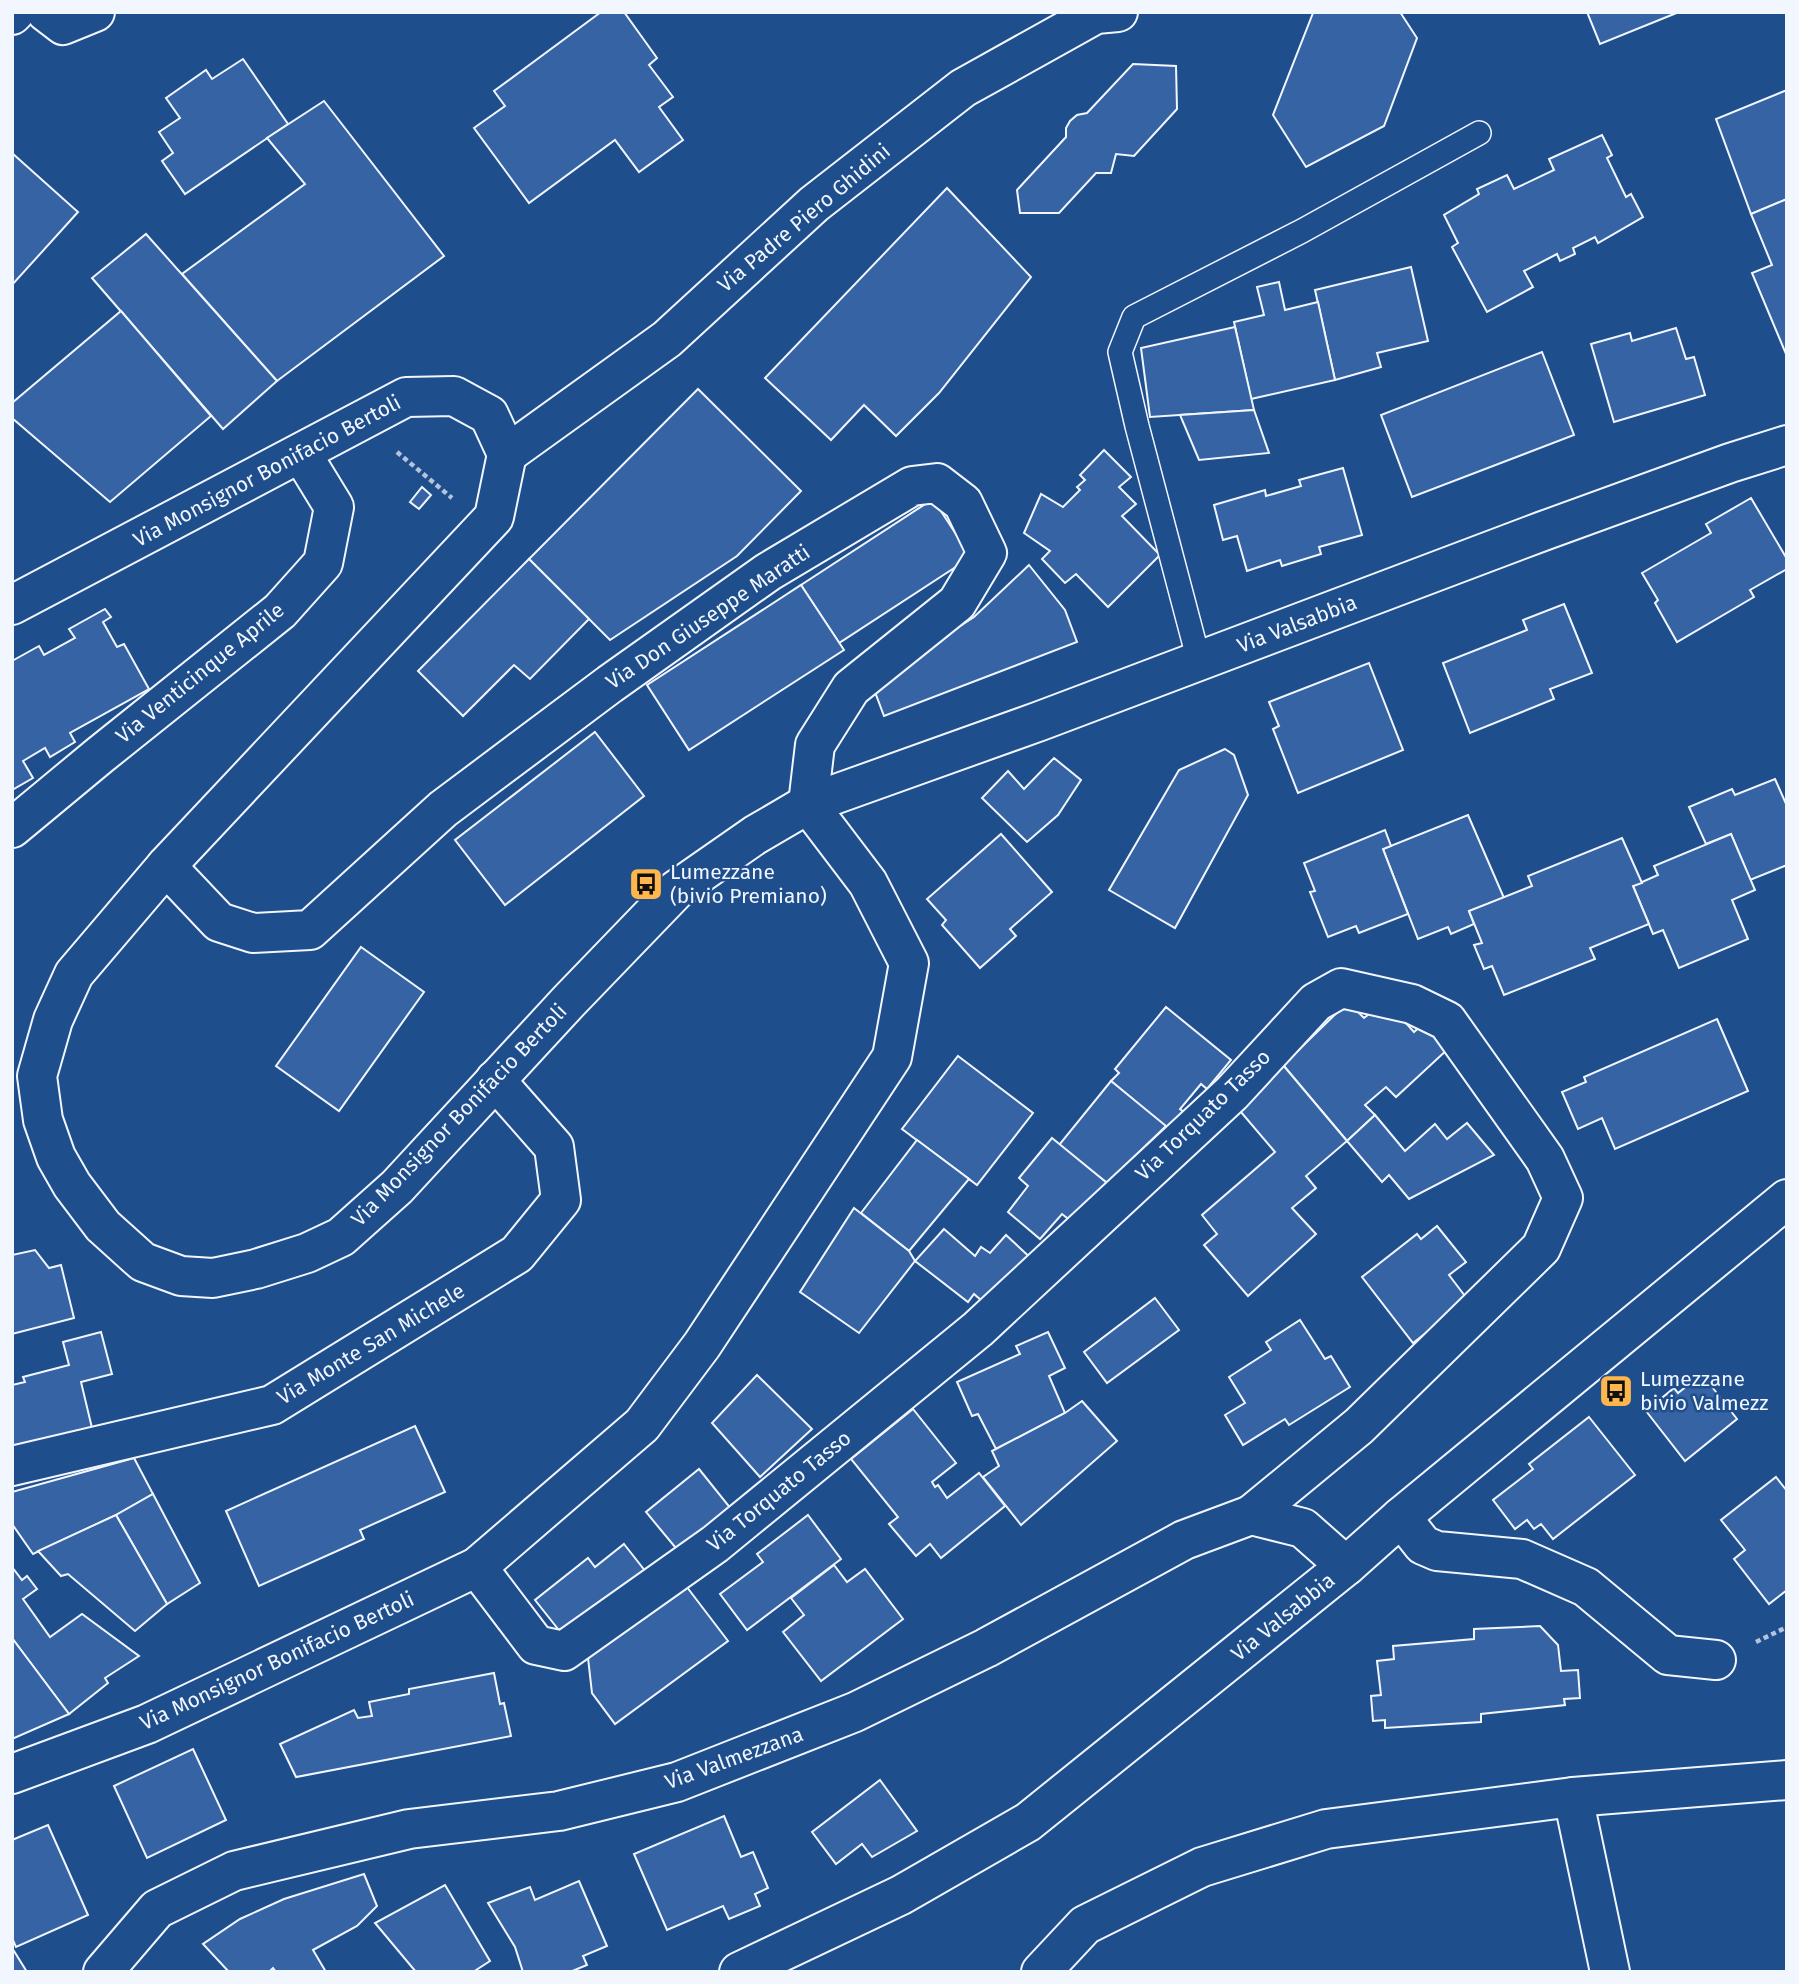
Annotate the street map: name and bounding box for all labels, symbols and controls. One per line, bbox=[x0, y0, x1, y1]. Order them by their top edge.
street label: Via Padre Piero Ghidini bbox=[712, 138, 896, 298]
street label: Via Monsignor Bonifacio Bertoli bbox=[129, 389, 405, 553]
street label: Via Don Giuseppe Maratti bbox=[601, 539, 815, 695]
street label: Via Valsabbia bbox=[1233, 589, 1361, 659]
street label: Via Venticinque Aprile bbox=[111, 597, 289, 749]
place label: Lumezzane (bivio Premiano) bbox=[670, 859, 827, 909]
bus stop icon: Lumezzane (bivio Premiano) bbox=[627, 865, 665, 903]
street label: Via Monsignor Bonifacio Bertoli bbox=[346, 998, 572, 1232]
street label: Via Torquato Tasso bbox=[1130, 1044, 1276, 1186]
street label: Via Monte San Michele bbox=[273, 1278, 469, 1410]
place label: Lumezzane bivio Valmezz bbox=[1640, 1366, 1768, 1416]
bus stop icon: Lumezzane bivio Valmezz bbox=[1597, 1372, 1635, 1410]
street label: Via Torquato Tasso bbox=[702, 1425, 856, 1557]
street label: Via Valsabbia bbox=[1226, 1567, 1340, 1667]
street label: Via Monsignor Bonifacio Bertoli bbox=[136, 1586, 418, 1736]
street label: Via Valmezzana bbox=[661, 1721, 807, 1795]

